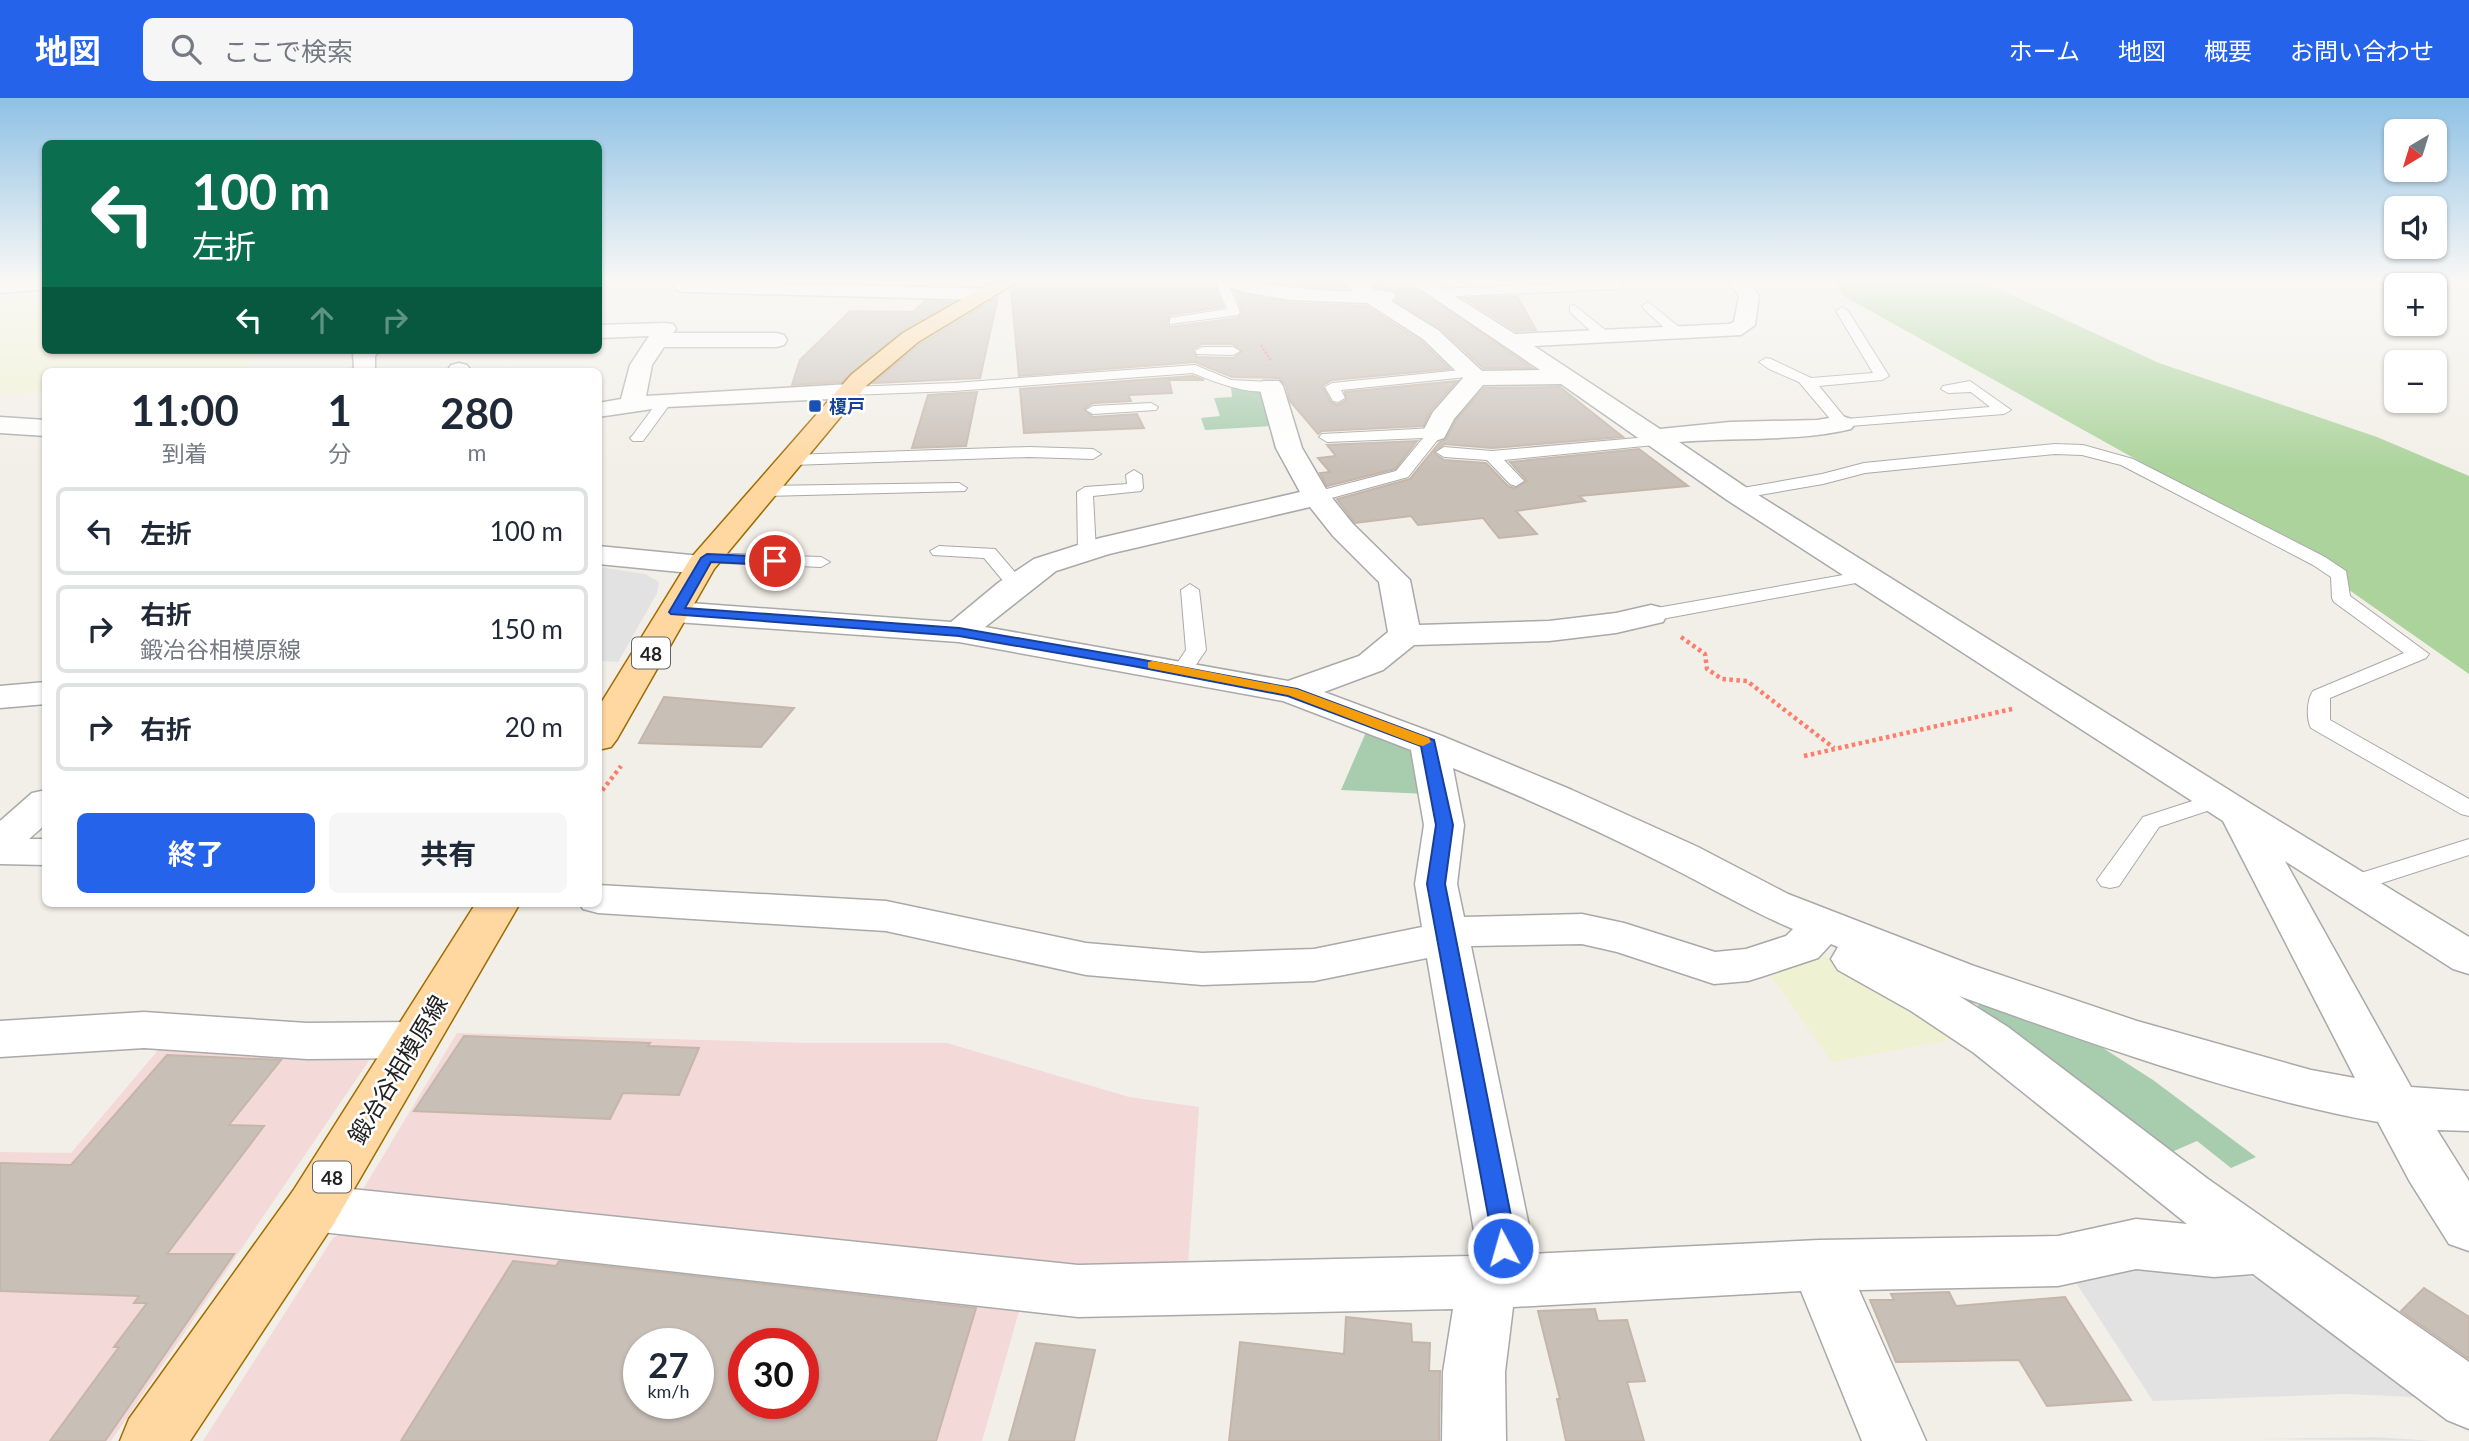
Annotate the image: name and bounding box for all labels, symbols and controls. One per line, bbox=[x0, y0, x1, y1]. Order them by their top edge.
search box bbox=[143, 18, 633, 81]
text: 地図 bbox=[35, 30, 101, 70]
icon: search bbox=[167, 30, 205, 68]
text: ここで検索 bbox=[223, 35, 353, 67]
text: ホーム bbox=[2009, 36, 2080, 65]
text: 地図 bbox=[2118, 36, 2166, 65]
text: 概要 bbox=[2204, 36, 2252, 65]
text: お問い合わせ bbox=[2290, 36, 2434, 65]
north arrow bbox=[2384, 119, 2446, 182]
map controls bbox=[2384, 119, 2447, 413]
text: 100 m bbox=[192, 162, 330, 220]
icon: left bbox=[77, 168, 168, 259]
button: sound bbox=[2384, 196, 2447, 259]
text: 左折 bbox=[192, 226, 256, 265]
button: + bbox=[2384, 273, 2447, 336]
icon: left bbox=[230, 301, 268, 339]
icon: ahead bbox=[303, 301, 341, 339]
icon: right bbox=[376, 301, 414, 339]
button: − bbox=[2384, 350, 2447, 413]
text: 11:00 bbox=[131, 385, 239, 435]
text: 1 bbox=[327, 385, 352, 435]
text: 280 bbox=[440, 388, 513, 438]
place label: 榎戸 bbox=[829, 395, 865, 417]
marker: 榎戸 bbox=[807, 398, 823, 414]
text: m bbox=[467, 438, 486, 466]
text: 到着 bbox=[162, 439, 208, 467]
text: 分 bbox=[328, 439, 351, 467]
icon: left bbox=[81, 512, 119, 550]
text: 100 m bbox=[490, 515, 563, 547]
text: 左折 bbox=[140, 517, 192, 549]
pin bbox=[745, 531, 805, 591]
icon: arrive bbox=[756, 542, 794, 580]
text: 右折 bbox=[140, 598, 192, 630]
icon: right bbox=[81, 610, 119, 648]
text: 150 m bbox=[490, 613, 563, 645]
text: 鍛冶谷相模原線 bbox=[140, 635, 301, 663]
road number: 48 bbox=[632, 638, 670, 668]
icon: right bbox=[81, 708, 119, 746]
text: 20 m bbox=[505, 711, 563, 743]
text: 右折 bbox=[140, 713, 192, 745]
button: 終了 bbox=[77, 813, 315, 893]
button: 共有 bbox=[329, 813, 567, 893]
street label: 鍛冶谷相模原線 bbox=[341, 990, 453, 1148]
road number: 48 bbox=[313, 1162, 351, 1192]
position arrow bbox=[1466, 1211, 1540, 1285]
speed limit sign: 30 bbox=[728, 1328, 819, 1419]
text: 27 bbox=[648, 1343, 689, 1385]
text: km/h bbox=[647, 1380, 690, 1402]

